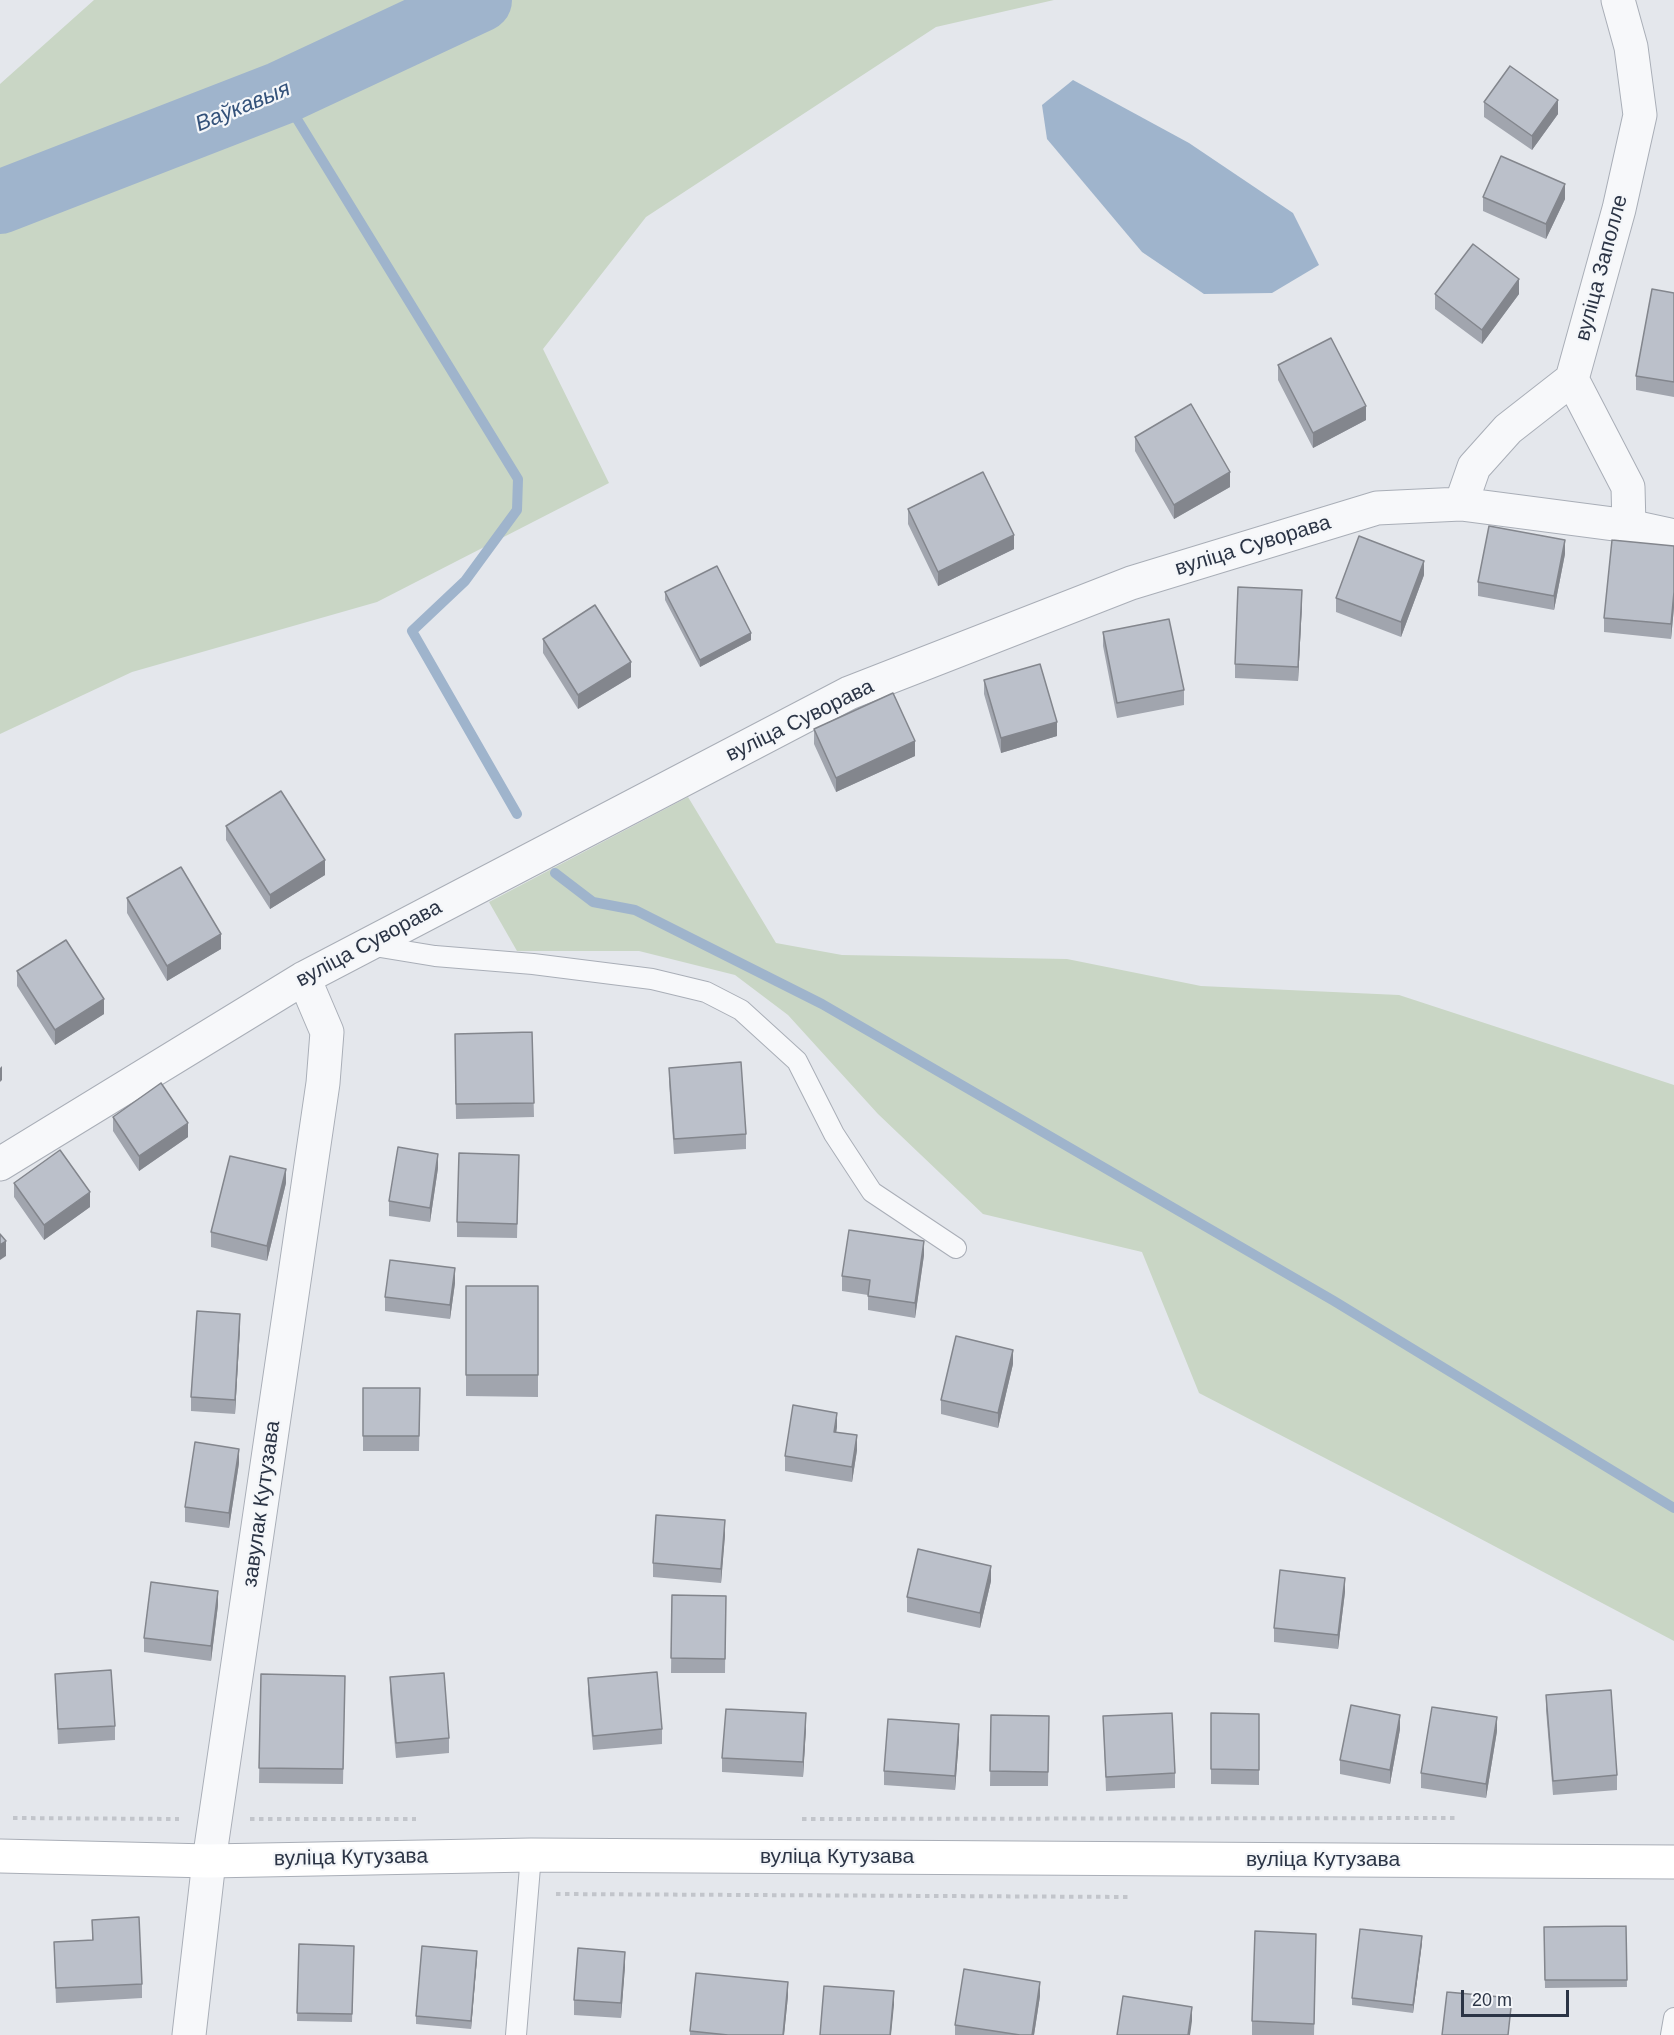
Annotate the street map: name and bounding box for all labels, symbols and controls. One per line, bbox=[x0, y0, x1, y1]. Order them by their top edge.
water label: Ваўкавыя bbox=[192, 76, 294, 138]
street label: вуліца Заполле bbox=[1570, 192, 1634, 344]
street label: вуліца Суворава bbox=[1172, 510, 1334, 582]
street label: вуліца Суворава bbox=[722, 674, 878, 768]
street label: вуліца Суворава bbox=[292, 895, 446, 993]
street label: завулак Кутузава bbox=[238, 1419, 286, 1589]
street label: вуліца Кутузава bbox=[274, 1844, 428, 1872]
street label: вуліца Кутузава bbox=[760, 1844, 914, 1870]
street label: вуліца Кутузава bbox=[1246, 1847, 1400, 1873]
scale bar bbox=[1464, 1978, 1572, 2016]
text: 20 m bbox=[1472, 1990, 1512, 2010]

